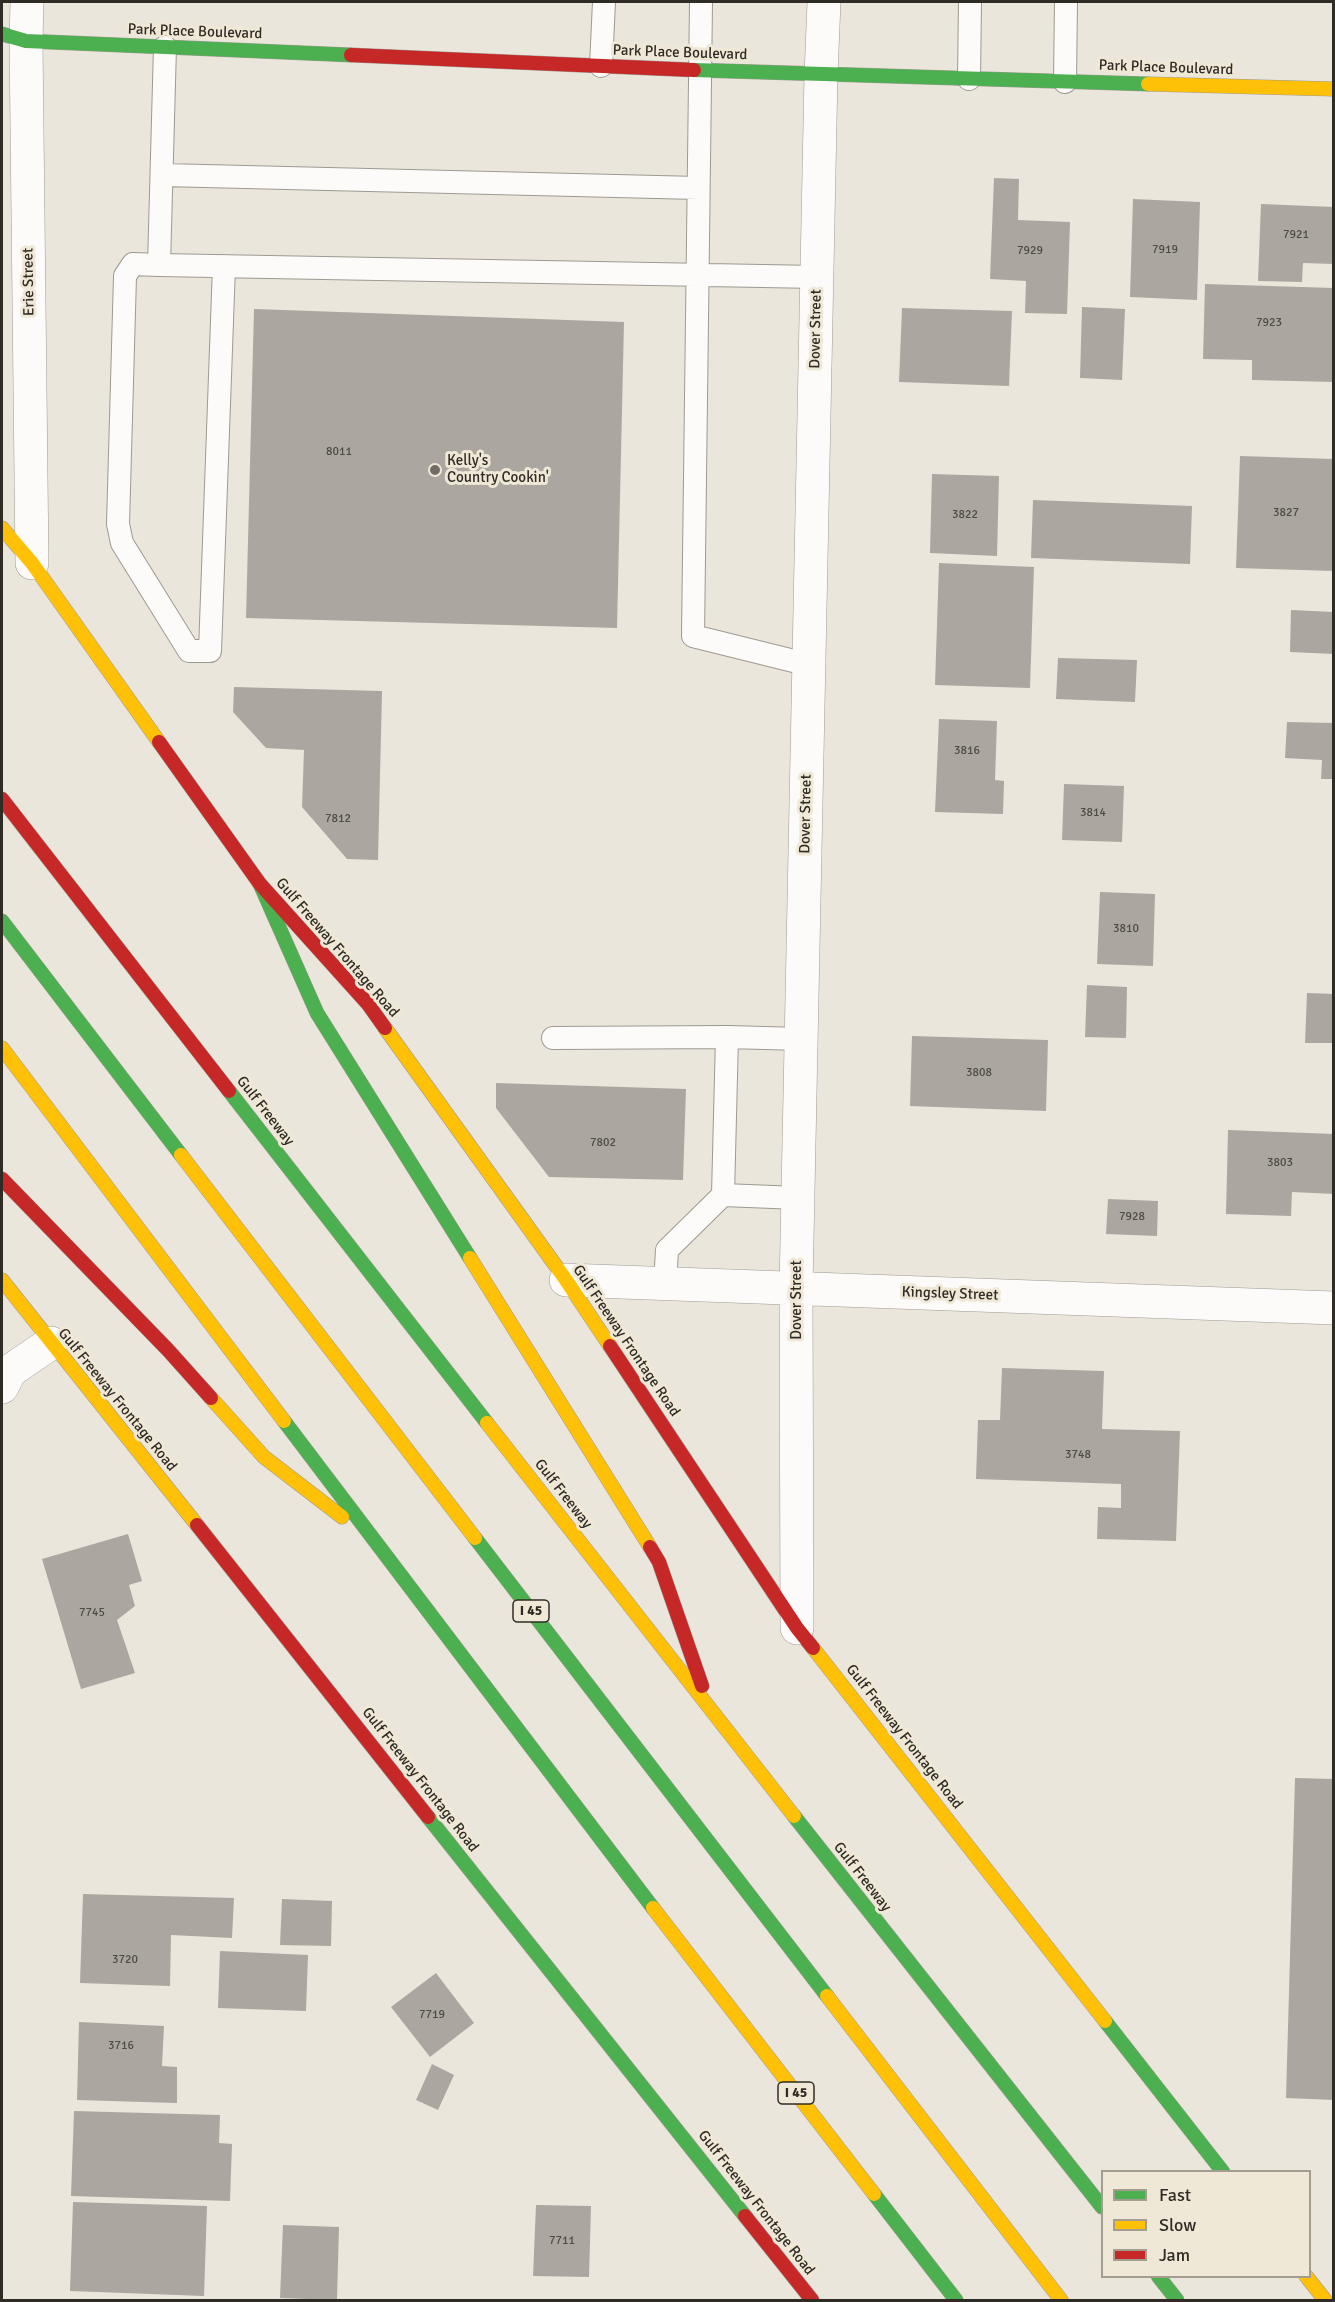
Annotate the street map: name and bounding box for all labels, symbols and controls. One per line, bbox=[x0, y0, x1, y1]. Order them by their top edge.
street label: Park Place Boulevard bbox=[127, 21, 263, 43]
street label: Park Place Boulevard bbox=[612, 42, 748, 64]
street label: Park Place Boulevard bbox=[1098, 57, 1234, 79]
house number: 7921 bbox=[1283, 228, 1309, 242]
house number: 7919 bbox=[1152, 243, 1178, 257]
house number: 7929 bbox=[1017, 244, 1043, 258]
street label: Erie Street bbox=[19, 248, 39, 316]
street label: Dover Street bbox=[806, 289, 826, 369]
house number: 7923 bbox=[1256, 316, 1282, 330]
house number: 8011 bbox=[326, 445, 352, 459]
place label: Kelly's Country Cookin' bbox=[447, 452, 549, 487]
marker: Kelly's Country Cookin' bbox=[428, 463, 442, 477]
house number: 3827 bbox=[1273, 506, 1299, 520]
house number: 3822 bbox=[952, 508, 978, 522]
house number: 3816 bbox=[954, 744, 980, 758]
street label: Dover Street bbox=[796, 774, 816, 854]
house number: 3814 bbox=[1080, 806, 1106, 820]
house number: 7812 bbox=[325, 812, 351, 826]
street label: Gulf Freeway Frontage Road bbox=[272, 875, 402, 1021]
house number: 3810 bbox=[1113, 922, 1139, 936]
house number: 3808 bbox=[966, 1066, 992, 1080]
street label: Gulf Freeway bbox=[232, 1073, 298, 1149]
house number: 7802 bbox=[590, 1136, 616, 1150]
house number: 3803 bbox=[1267, 1156, 1293, 1170]
house number: 7928 bbox=[1119, 1210, 1145, 1224]
street label: Dover Street bbox=[788, 1260, 806, 1340]
street label: Gulf Freeway Frontage Road bbox=[569, 1262, 683, 1420]
street label: Kingsley Street bbox=[901, 1283, 999, 1305]
street label: Gulf Freeway Frontage Road bbox=[54, 1325, 180, 1475]
house number: 3748 bbox=[1065, 1448, 1091, 1462]
street label: Gulf Freeway bbox=[530, 1456, 596, 1532]
road number: I 45 bbox=[513, 1600, 549, 1622]
house number: 7745 bbox=[79, 1606, 105, 1620]
street label: Gulf Freeway Frontage Road bbox=[842, 1661, 966, 1813]
street label: Gulf Freeway Frontage Road bbox=[358, 1704, 482, 1856]
street label: Gulf Freeway bbox=[829, 1839, 895, 1915]
house number: 3720 bbox=[112, 1953, 138, 1967]
house number: 7719 bbox=[419, 2008, 445, 2022]
house number: 3716 bbox=[108, 2039, 134, 2053]
road number: I 45 bbox=[778, 2082, 814, 2104]
street label: Gulf Freeway Frontage Road bbox=[694, 2127, 818, 2279]
legend bbox=[1101, 2170, 1311, 2278]
text: Fast bbox=[1159, 2184, 1191, 2206]
text: Slow bbox=[1159, 2214, 1196, 2236]
house number: 7711 bbox=[549, 2234, 575, 2248]
text: Jam bbox=[1159, 2244, 1190, 2266]

